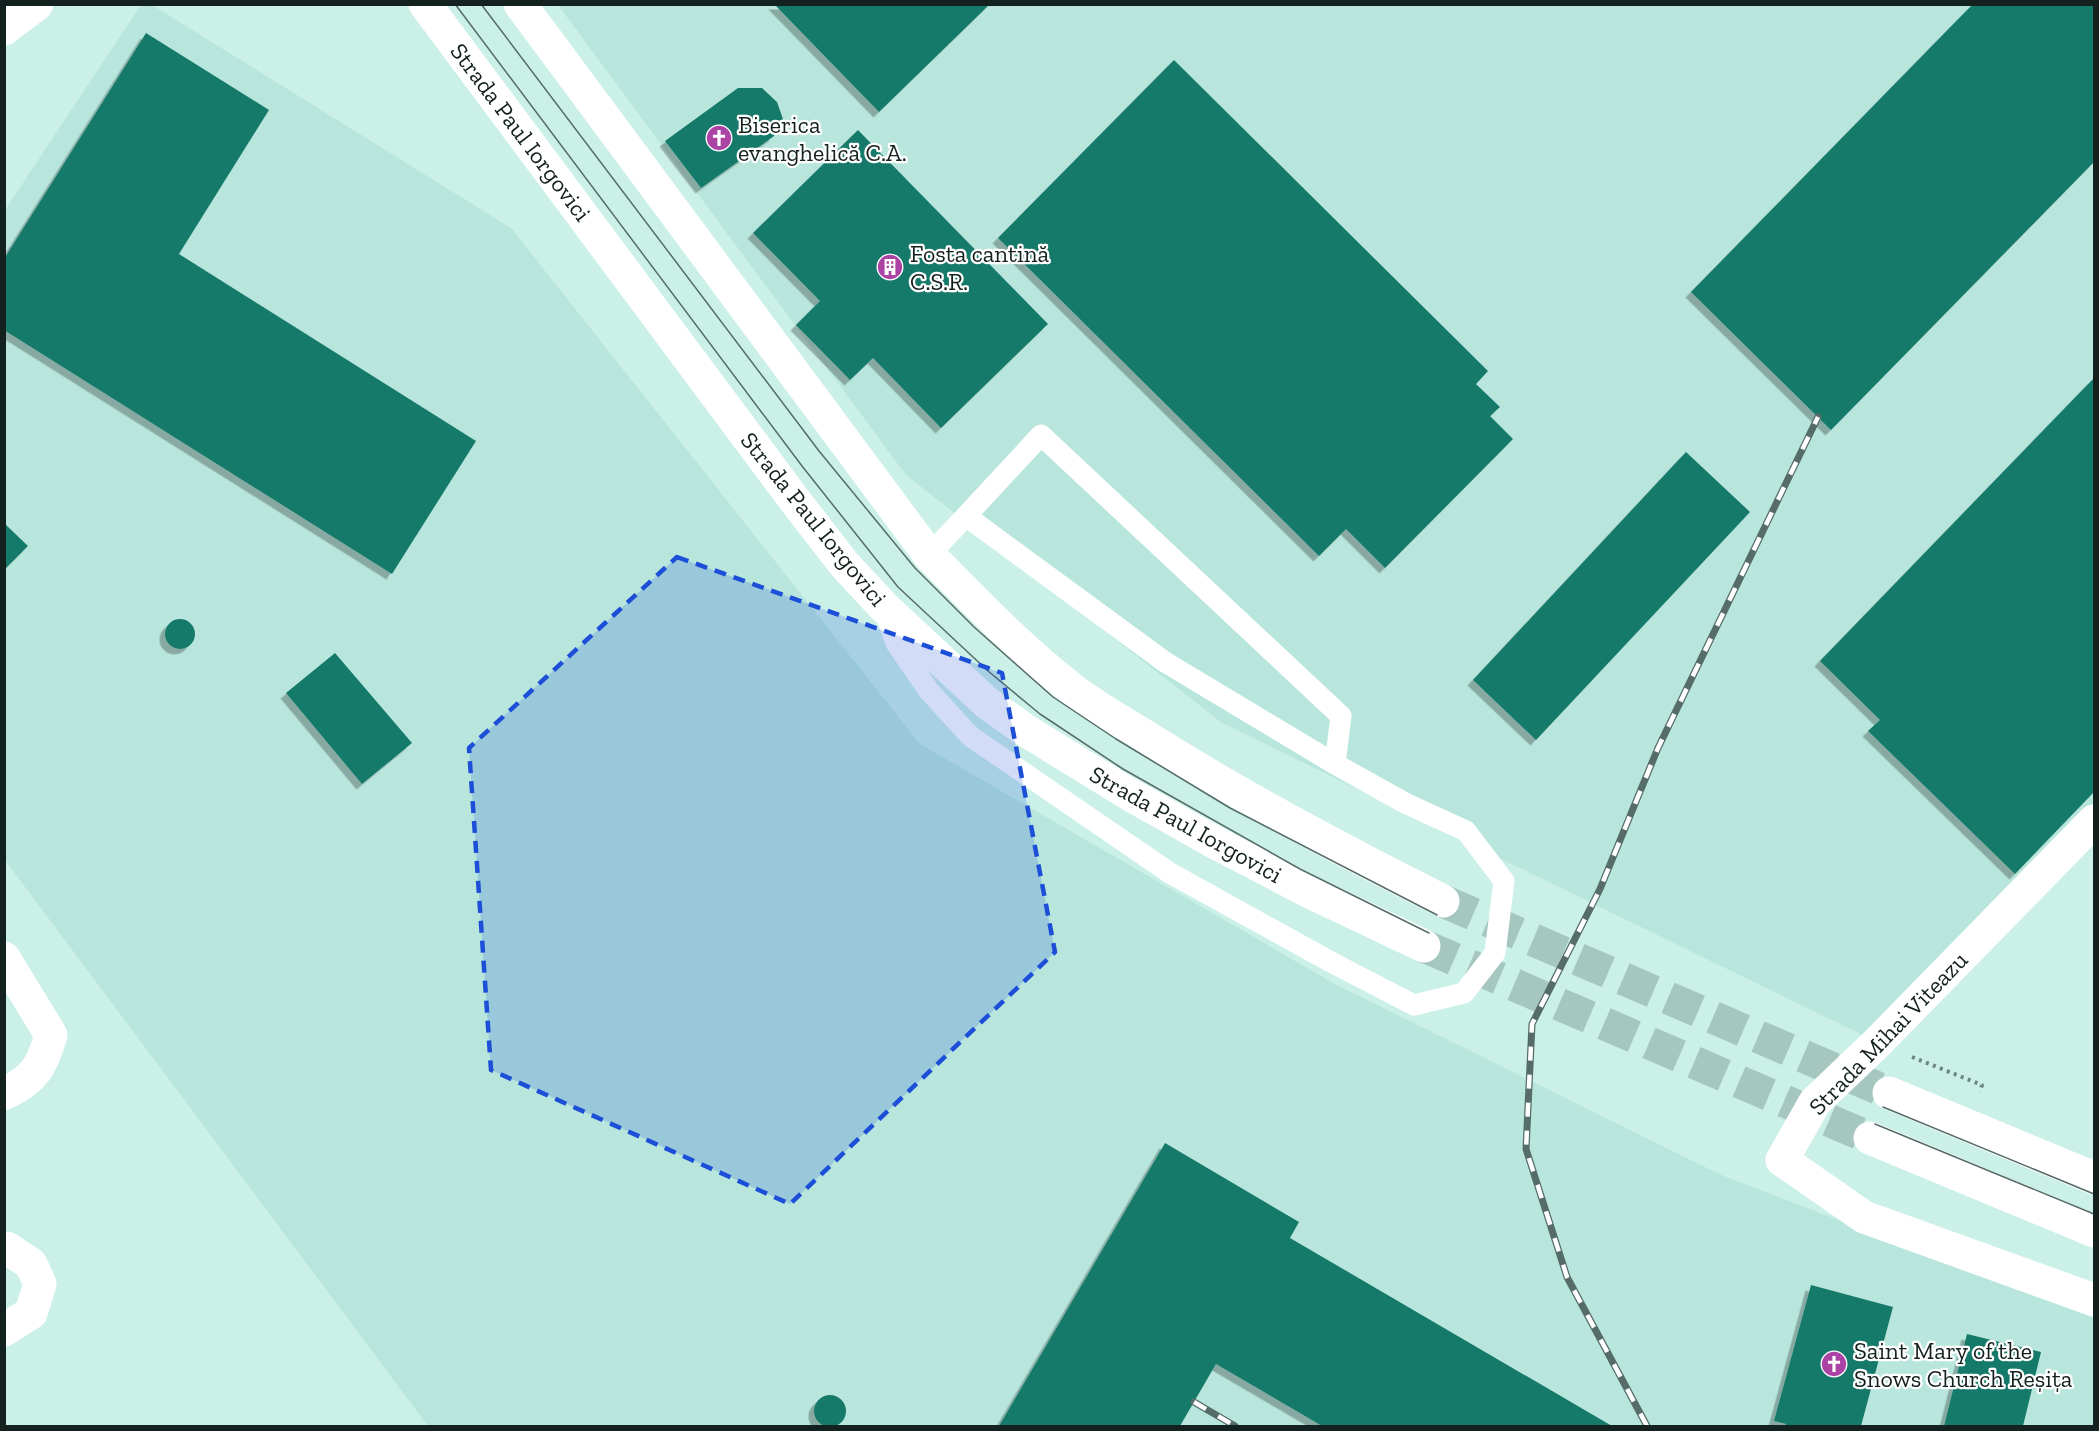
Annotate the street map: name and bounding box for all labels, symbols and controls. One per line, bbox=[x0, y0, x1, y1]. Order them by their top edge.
street label: Strada Paul Iorgovici bbox=[445, 37, 598, 227]
place label: Biserica evanghelică C.A. bbox=[738, 110, 907, 167]
church icon: Biserica evanghelică C.A. bbox=[704, 123, 734, 153]
place label: Fosta cantină C.S.R. bbox=[910, 239, 1049, 296]
building icon: Fosta cantină C.S.R. bbox=[875, 252, 905, 282]
street label: Strada Paul Iorgovici bbox=[735, 426, 893, 612]
street label: Strada Paul Iorgovici bbox=[1085, 759, 1288, 889]
street label: Strada Mihai Viteazu bbox=[1803, 945, 1974, 1121]
place label: Saint Mary of the Snows Church Reșița bbox=[1854, 1336, 2073, 1393]
church icon: Saint Mary of the Snows Church Reșița bbox=[1819, 1349, 1849, 1379]

